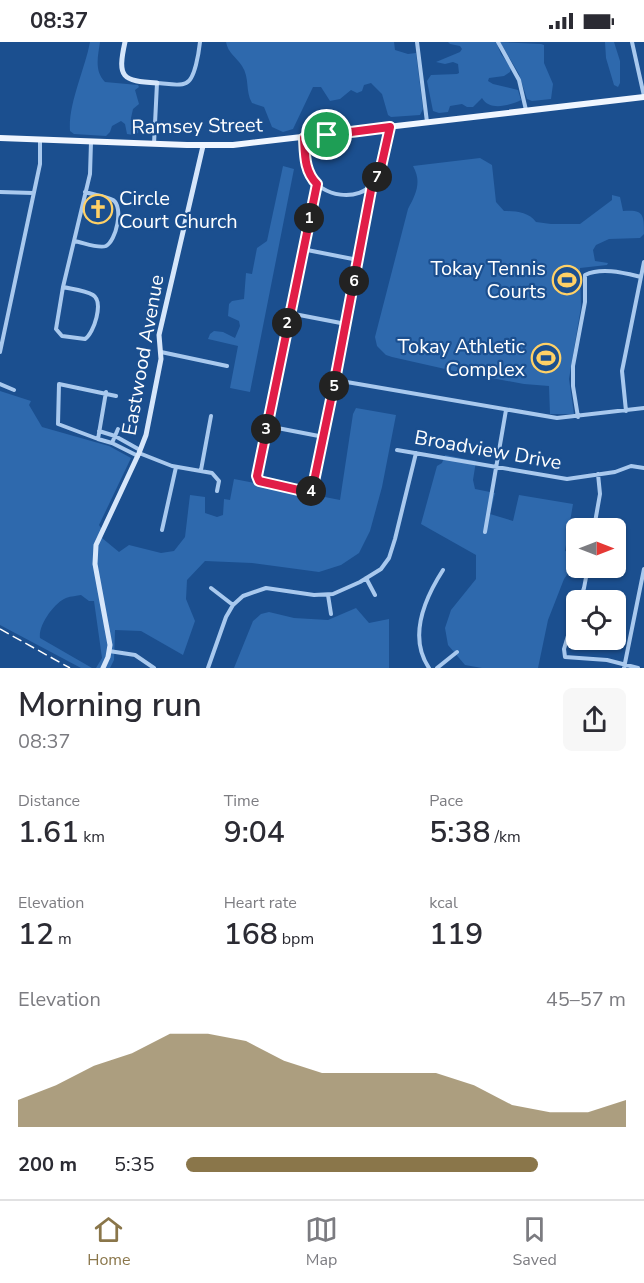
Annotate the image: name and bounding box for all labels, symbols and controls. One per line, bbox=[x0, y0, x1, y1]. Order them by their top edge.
text: 08:37 bbox=[30, 6, 88, 36]
pin bbox=[301, 109, 352, 160]
street label: Ramsey Street bbox=[131, 111, 264, 141]
icon: arrive bbox=[310, 118, 343, 151]
pin: 7 bbox=[362, 162, 392, 192]
text: 7 bbox=[372, 166, 382, 188]
place label: Circle Court Church bbox=[119, 185, 238, 235]
church icon: Circle Court Church bbox=[82, 193, 114, 225]
pin: 1 bbox=[294, 203, 324, 233]
text: 1 bbox=[304, 207, 314, 229]
place label: Tokay Tennis Courts bbox=[430, 255, 546, 305]
sports icon: Tokay Tennis Courts bbox=[551, 264, 583, 296]
pin: 6 bbox=[339, 266, 369, 296]
text: 6 bbox=[349, 270, 359, 292]
street label: Eastwood Avenue bbox=[116, 273, 170, 437]
pin: 2 bbox=[272, 308, 302, 338]
text: 2 bbox=[282, 312, 292, 334]
place label: Tokay Athletic Complex bbox=[398, 333, 525, 383]
sports icon: Tokay Athletic Complex bbox=[530, 342, 562, 374]
pin: 5 bbox=[319, 371, 349, 401]
text: 5 bbox=[329, 375, 339, 397]
pin: 3 bbox=[251, 414, 281, 444]
text: 3 bbox=[261, 418, 271, 440]
street label: Broadview Drive bbox=[412, 424, 564, 476]
pin: 4 bbox=[296, 476, 326, 506]
text: 4 bbox=[306, 480, 316, 502]
north arrow bbox=[566, 518, 626, 578]
map controls bbox=[566, 518, 626, 650]
button: locate bbox=[566, 590, 626, 650]
text: Morning run bbox=[18, 683, 202, 728]
button: share bbox=[563, 688, 626, 751]
text: 08:37 bbox=[18, 728, 71, 755]
text: Distance bbox=[18, 790, 80, 812]
text: Time bbox=[224, 790, 259, 812]
text: Pace bbox=[429, 790, 463, 812]
text: 1.61 bbox=[18, 812, 79, 853]
text: 9:04 bbox=[224, 812, 285, 853]
text: 5:38 bbox=[429, 812, 490, 853]
text: km bbox=[79, 826, 105, 848]
text: /km bbox=[490, 826, 521, 848]
text: Elevation bbox=[18, 892, 84, 914]
text: Heart rate bbox=[224, 892, 297, 914]
text: kcal bbox=[429, 892, 458, 914]
text: 12 bbox=[18, 914, 54, 955]
text: 168 bbox=[224, 914, 278, 955]
text: 119 bbox=[429, 914, 483, 955]
text: m bbox=[54, 928, 72, 950]
text: bpm bbox=[278, 928, 314, 950]
text: Elevation bbox=[18, 986, 101, 1013]
text: 45–57 m bbox=[546, 986, 626, 1013]
text: 200 m bbox=[18, 1151, 77, 1178]
text: 5:35 bbox=[114, 1151, 155, 1178]
tab: Home bbox=[87, 1213, 131, 1271]
tab: Map bbox=[305, 1213, 338, 1271]
tab: Saved bbox=[513, 1213, 557, 1271]

